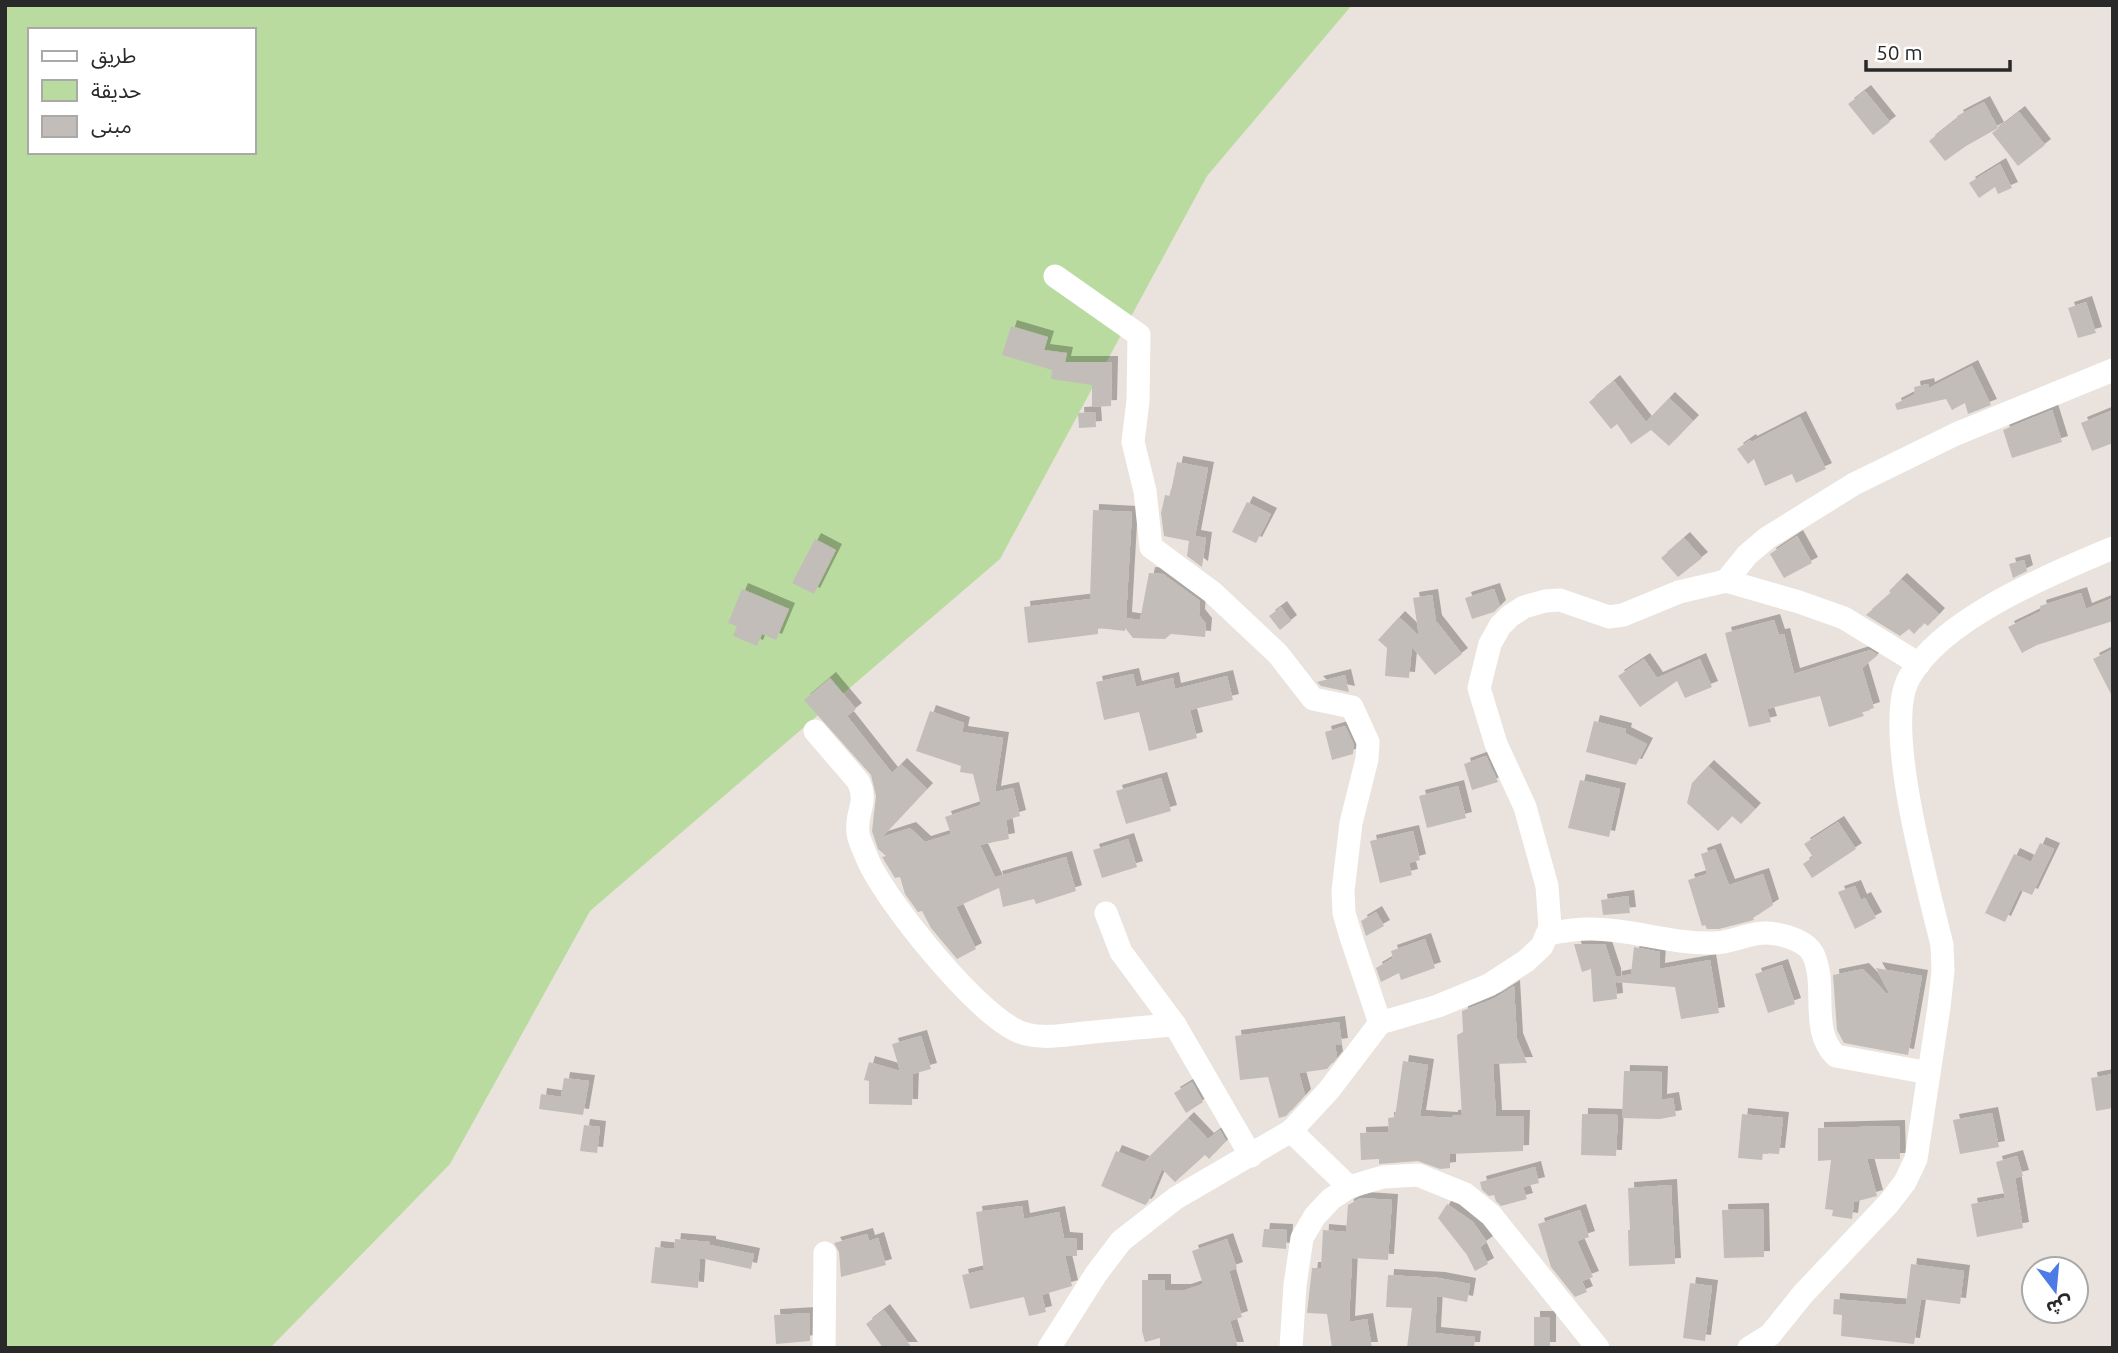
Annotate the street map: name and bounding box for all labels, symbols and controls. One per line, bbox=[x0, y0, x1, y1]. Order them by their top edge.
legend bbox=[28, 28, 256, 154]
scale bar bbox=[1866, 28, 2010, 72]
text: 50 m bbox=[1876, 40, 1923, 64]
text: طريق bbox=[91, 43, 136, 69]
text: حديقة bbox=[91, 78, 141, 102]
text: مبنى bbox=[91, 113, 132, 138]
north arrow bbox=[2020, 1255, 2090, 1325]
text: ش bbox=[2044, 1292, 2075, 1321]

